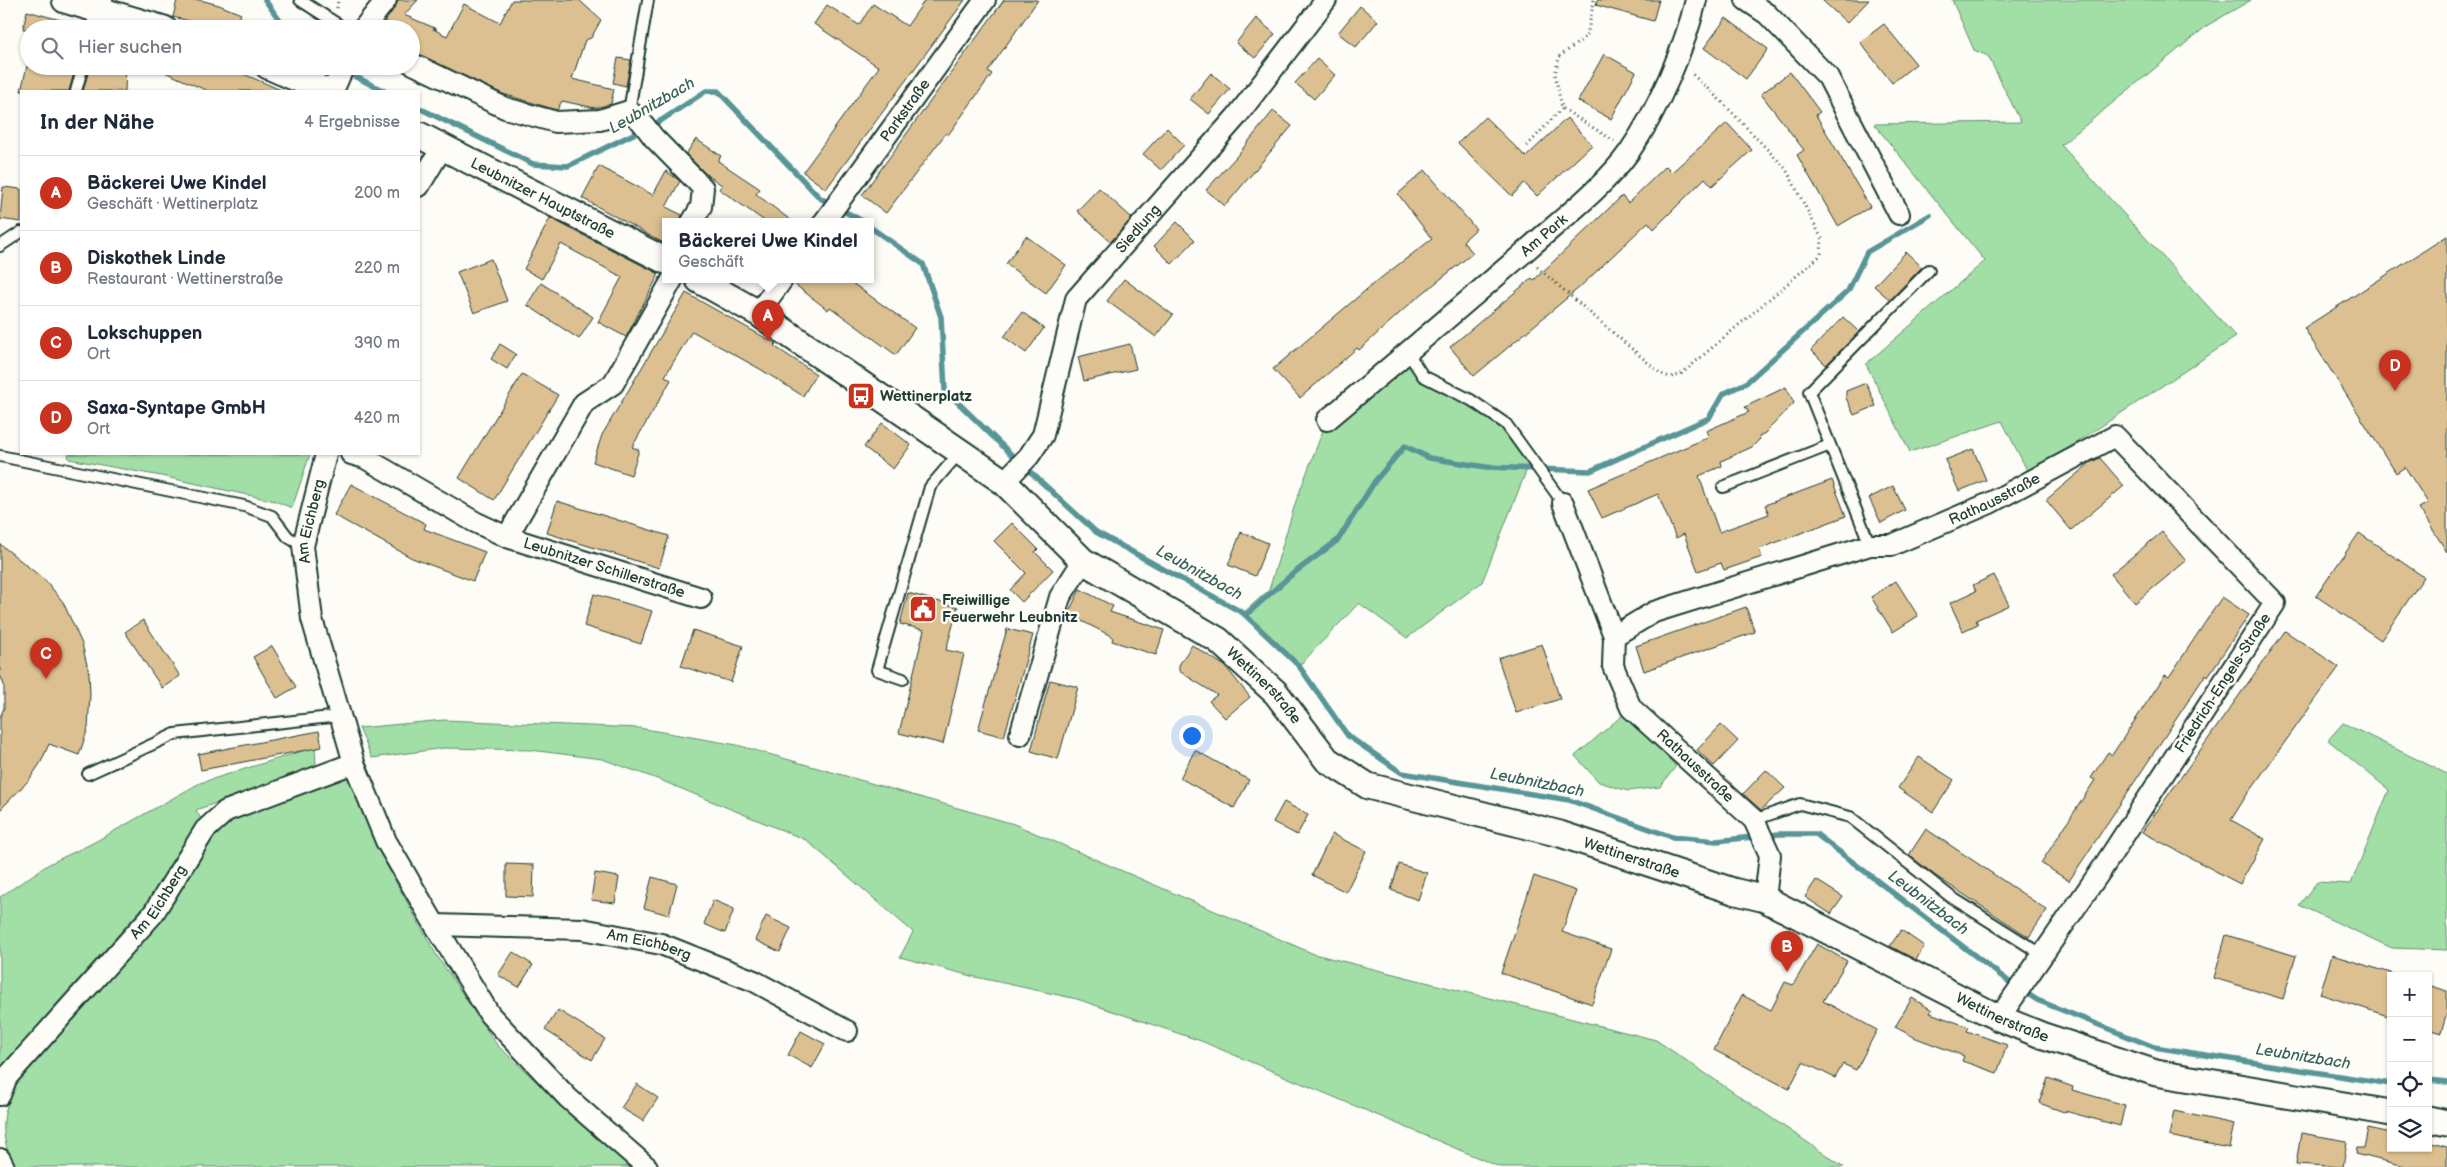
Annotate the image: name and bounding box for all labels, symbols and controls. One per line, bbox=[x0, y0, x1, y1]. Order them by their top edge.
search box bbox=[20, 20, 420, 75]
icon: search bbox=[38, 34, 66, 62]
text: Hier suchen bbox=[78, 36, 182, 59]
water label: Leubnitzbach bbox=[606, 74, 698, 138]
street label: Parkstraße bbox=[876, 75, 934, 145]
text: In der Nähe bbox=[40, 110, 154, 135]
text: 4 Ergebnisse bbox=[304, 113, 400, 132]
street label: Leubnitzer Hauptstraße bbox=[467, 153, 618, 243]
text: Bäckerei Uwe Kindel bbox=[87, 172, 266, 195]
text: A bbox=[51, 184, 61, 203]
text: 200 m bbox=[354, 184, 400, 203]
text: Geschäft · Wettinerplatz bbox=[87, 195, 258, 214]
street label: Siedlung bbox=[1111, 200, 1165, 257]
street label: Am Park bbox=[1516, 210, 1572, 261]
popup bbox=[662, 218, 874, 283]
text: Bäckerei Uwe Kindel bbox=[678, 230, 858, 253]
text: Diskothek Linde bbox=[87, 247, 226, 270]
text: Geschäft bbox=[678, 253, 744, 272]
text: B bbox=[50, 259, 62, 278]
text: 220 m bbox=[354, 259, 400, 278]
text: Restaurant · Wettinerstraße bbox=[87, 270, 283, 289]
pin: A bbox=[752, 300, 784, 341]
text: Lokschuppen bbox=[87, 322, 202, 345]
text: C bbox=[50, 334, 62, 353]
text: 390 m bbox=[354, 334, 400, 353]
text: Ort bbox=[87, 345, 110, 364]
pin: D bbox=[2379, 350, 2411, 391]
bus stop icon: Wettinerplatz bbox=[846, 381, 876, 411]
place label: Wettinerplatz bbox=[880, 387, 972, 406]
text: Saxa-Syntape GmbH bbox=[87, 397, 266, 420]
text: D bbox=[50, 409, 62, 428]
text: 420 m bbox=[354, 409, 400, 428]
text: Ort bbox=[87, 420, 110, 439]
street label: Rathausstraße bbox=[1946, 468, 2043, 529]
street label: Am Eichberg bbox=[293, 477, 329, 565]
street label: Leubnitzer Schillerstraße bbox=[521, 533, 688, 602]
water label: Leubnitzbach bbox=[1153, 541, 1246, 605]
place label: Freiwillige Feuerwehr Leubnitz bbox=[942, 591, 1078, 627]
public building icon: Freiwillige Feuerwehr Leubnitz bbox=[908, 594, 938, 624]
street label: Friedrich-Engels-Straße bbox=[2171, 609, 2275, 756]
pin: C bbox=[30, 638, 62, 679]
street label: Wettinerstraße bbox=[1222, 643, 1306, 728]
your location bbox=[1179, 723, 1205, 749]
street label: Rathausstraße bbox=[1652, 725, 1738, 807]
water label: Leubnitzbach bbox=[1488, 765, 1586, 802]
street label: Wettinerstraße bbox=[1581, 833, 1682, 882]
street label: Am Eichberg bbox=[126, 861, 191, 943]
water label: Leubnitzbach bbox=[1884, 867, 1972, 940]
street label: Am Eichberg bbox=[605, 924, 694, 965]
pin: B bbox=[1771, 931, 1803, 972]
map controls bbox=[2387, 972, 2432, 1152]
button: + bbox=[2387, 972, 2432, 1017]
street label: Wettinerstraße bbox=[1953, 988, 2051, 1046]
button: − bbox=[2387, 1017, 2432, 1062]
water label: Leubnitzbach bbox=[2254, 1040, 2352, 1074]
button: locate bbox=[2387, 1062, 2432, 1107]
button: layers bbox=[2387, 1107, 2432, 1152]

